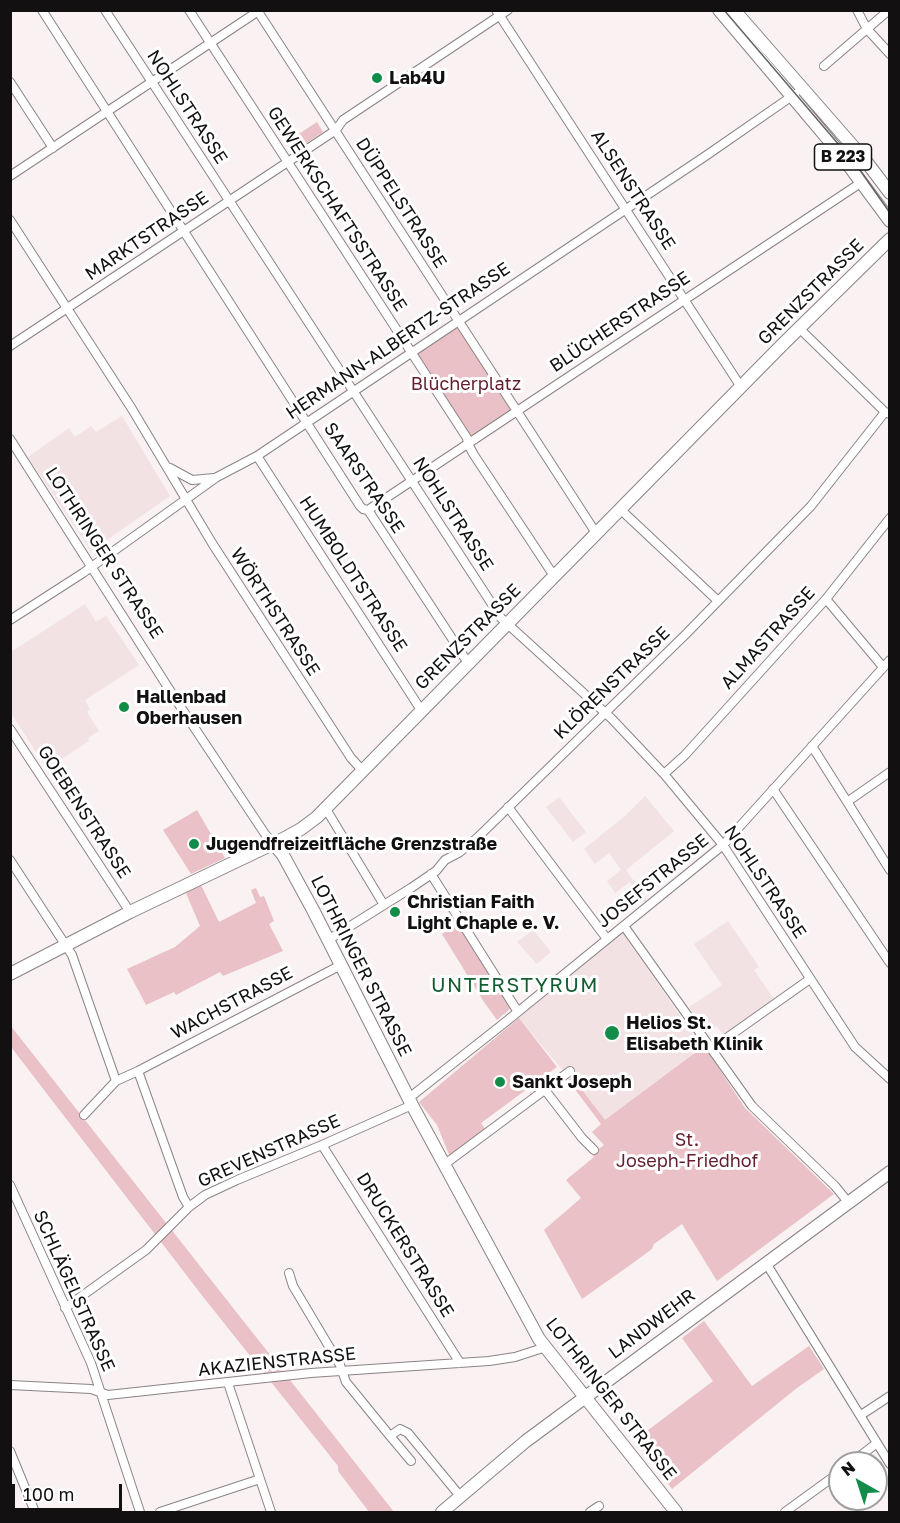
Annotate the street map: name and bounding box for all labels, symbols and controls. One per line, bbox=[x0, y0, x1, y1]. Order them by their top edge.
street label: NOHLSTRASSE bbox=[142, 46, 232, 168]
place label: Lab4U bbox=[389, 67, 445, 89]
marker: Lab4U bbox=[370, 71, 384, 85]
street label: GEWERKSCHAFTSSTRASSE bbox=[263, 103, 411, 315]
street label: ALSENSTRASSE bbox=[586, 126, 680, 254]
street label: DÜPPELSTRASSE bbox=[351, 134, 451, 272]
road number: B 223 bbox=[814, 144, 872, 170]
street label: MARKTSTRASSE bbox=[81, 187, 213, 285]
street label: GRENZSTRASSE bbox=[754, 235, 868, 349]
street label: HERMANN-ALBERTZ-STRASSE bbox=[282, 258, 514, 424]
street label: BLÜCHERSTRASSE bbox=[546, 267, 694, 377]
park label: Blücherplatz bbox=[411, 373, 521, 395]
street label: SAARSTRASSE bbox=[319, 419, 409, 537]
street label: NOHLSTRASSE bbox=[408, 453, 498, 575]
street label: LOTHRINGER STRASSE bbox=[40, 463, 168, 643]
street label: HUMBOLDTSTRASSE bbox=[294, 492, 412, 656]
street label: WÖRTHSTRASSE bbox=[226, 544, 324, 680]
street label: GRENZSTRASSE bbox=[411, 580, 525, 694]
street label: ALMASTRASSE bbox=[716, 582, 820, 694]
street label: KLÖRENSTRASSE bbox=[550, 622, 674, 744]
place label: Hallenbad Oberhausen bbox=[136, 686, 242, 728]
marker: Hallenbad Oberhausen bbox=[117, 700, 131, 714]
street label: GOEBENSTRASSE bbox=[33, 741, 135, 883]
street label: NOHLSTRASSE bbox=[719, 822, 811, 942]
street label: JOSEFSTRASSE bbox=[593, 830, 713, 932]
place label: Jugendfreizeitfläche Grenzstraße bbox=[206, 833, 497, 855]
marker: Jugendfreizeitfläche Grenzstraße bbox=[187, 837, 201, 851]
street label: LOTHRINGER STRASSE bbox=[306, 872, 416, 1060]
place label: Christian Faith Light Chaple e. V. bbox=[407, 891, 560, 934]
marker: Christian Faith Light Chaple e. V. bbox=[388, 905, 402, 919]
street label: WACHSTRASSE bbox=[168, 962, 296, 1044]
district label: UNTERSTYRUM bbox=[431, 974, 599, 998]
place label: Helios St. Elisabeth Klinik bbox=[626, 1012, 763, 1054]
marker: Helios St. Elisabeth Klinik bbox=[603, 1024, 621, 1042]
place label: Sankt Joseph bbox=[512, 1071, 632, 1093]
marker: Sankt Joseph bbox=[493, 1075, 507, 1089]
street label: GREVENSTRASSE bbox=[195, 1110, 343, 1192]
park label: St. Joseph-Friedhof bbox=[616, 1129, 758, 1172]
street label: DRUCKERSTRASSE bbox=[352, 1169, 458, 1321]
street label: SCHLÄGELSTRASSE bbox=[29, 1207, 119, 1375]
street label: LANDWEHR bbox=[604, 1284, 700, 1364]
street label: LOTHRINGER STRASSE bbox=[541, 1314, 681, 1484]
street label: AKAZIENSTRASSE bbox=[197, 1343, 357, 1381]
north arrow bbox=[828, 1451, 888, 1511]
text: N bbox=[837, 1457, 859, 1480]
scale bar bbox=[15, 1472, 124, 1510]
text: 100 m bbox=[23, 1483, 74, 1505]

